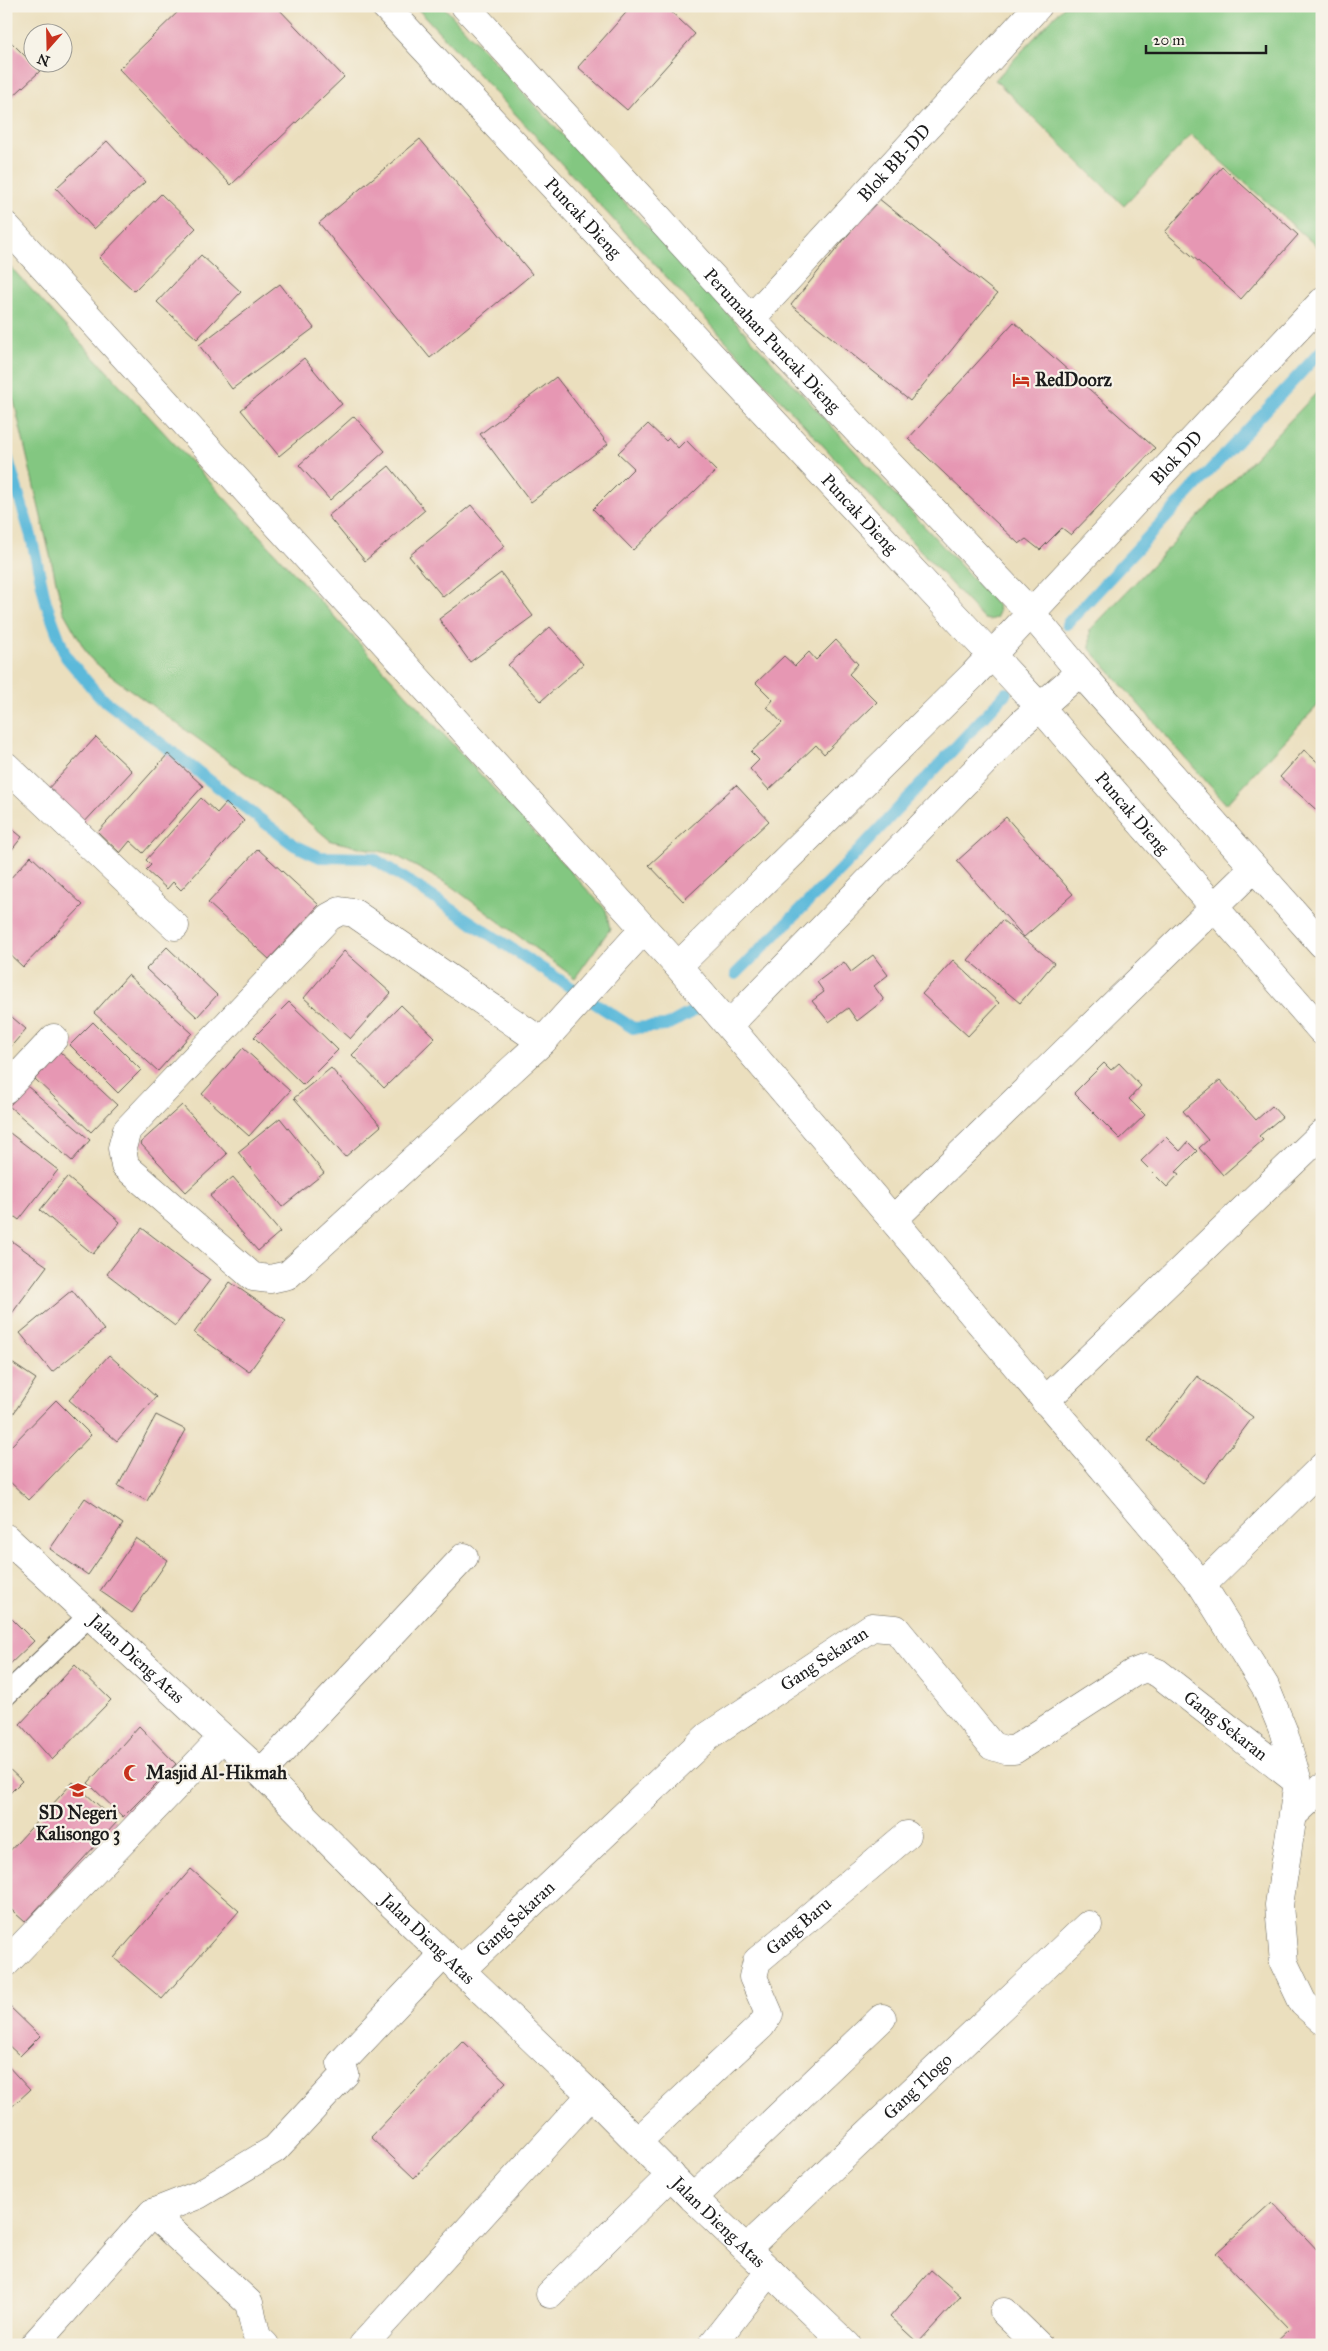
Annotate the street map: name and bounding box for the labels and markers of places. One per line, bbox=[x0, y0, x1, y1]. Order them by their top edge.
place label: RedDoorz bbox=[1035, 369, 1112, 391]
hotel icon: RedDoorz bbox=[1011, 370, 1031, 390]
place label: Masjid Al-Hikmah bbox=[146, 1762, 288, 1785]
mosque icon: Masjid Al-Hikmah bbox=[122, 1763, 142, 1783]
school or university icon: SD Negeri Kalisongo 3 bbox=[68, 1780, 88, 1800]
place label: SD Negeri Kalisongo 3 bbox=[36, 1802, 120, 1846]

